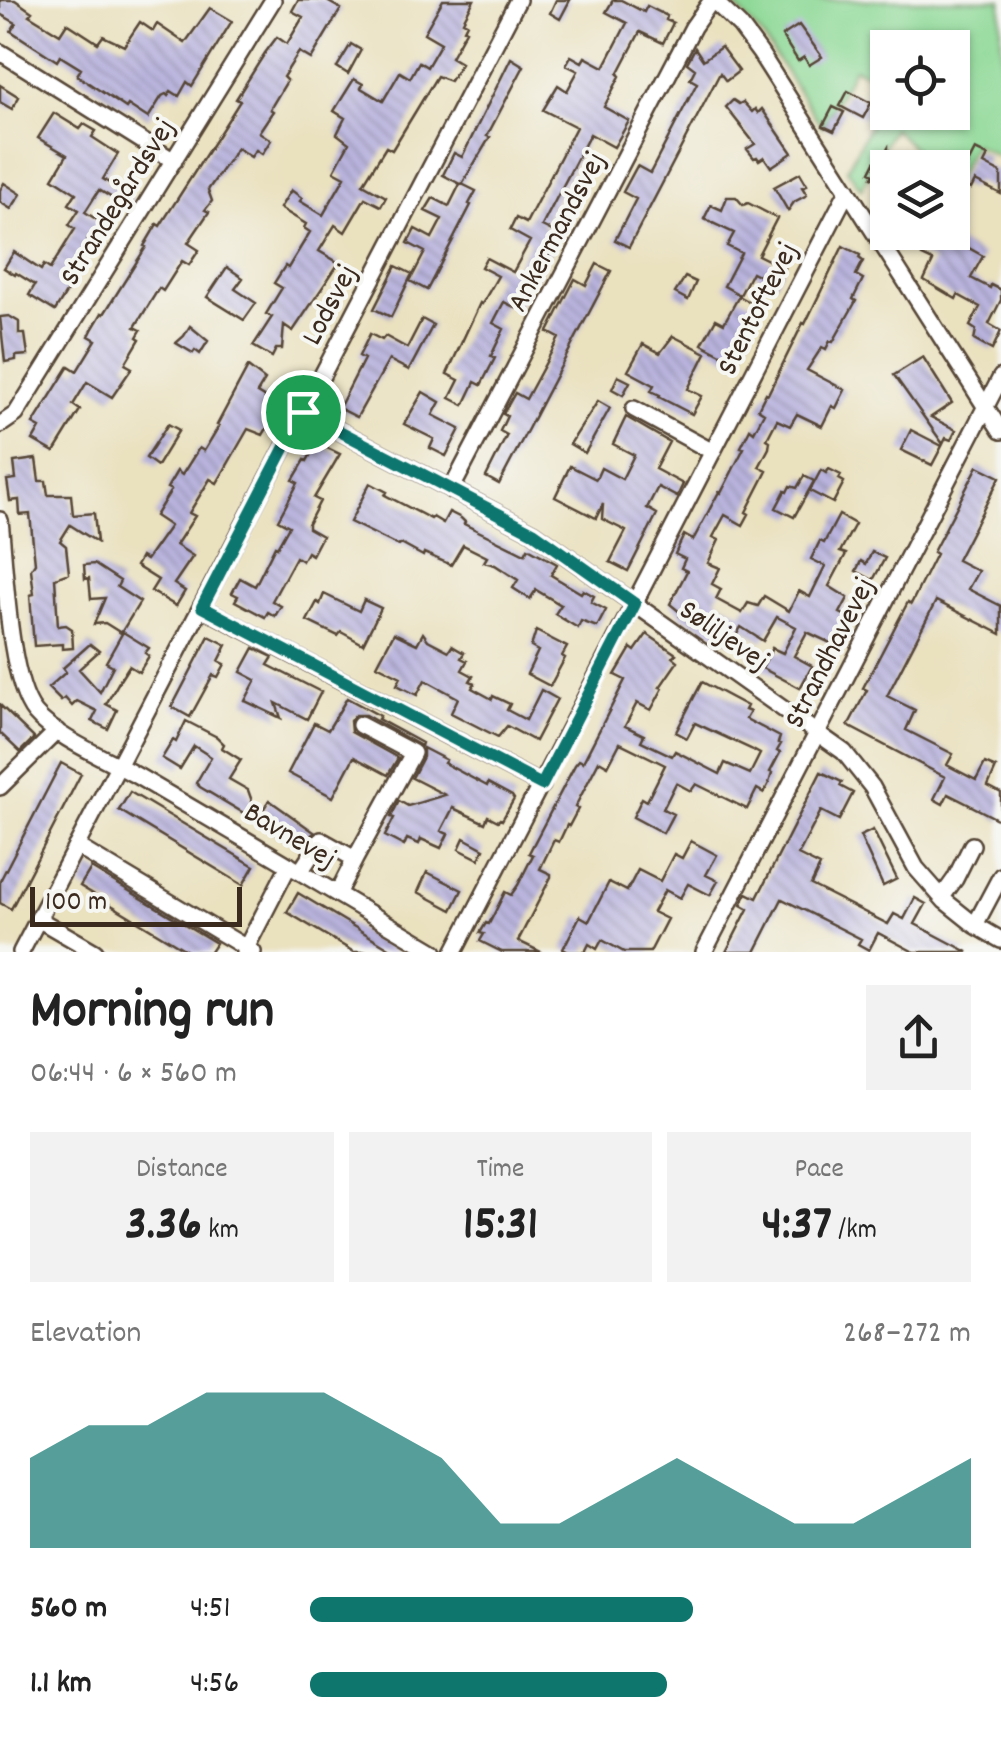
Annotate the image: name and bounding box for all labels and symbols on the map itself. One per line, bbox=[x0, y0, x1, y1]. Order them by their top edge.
street label: Strandegårdsvej bbox=[51, 111, 188, 295]
street label: Ankermandsvej bbox=[499, 145, 619, 321]
street label: Stentoftevej bbox=[708, 236, 812, 384]
street label: Lodsvej bbox=[293, 258, 371, 354]
pin bbox=[261, 370, 346, 455]
street label: Strandhavevej bbox=[776, 571, 889, 737]
street label: Søliljevej bbox=[669, 591, 776, 684]
street label: Bavnevej bbox=[234, 793, 343, 882]
scale bar bbox=[30, 882, 242, 926]

